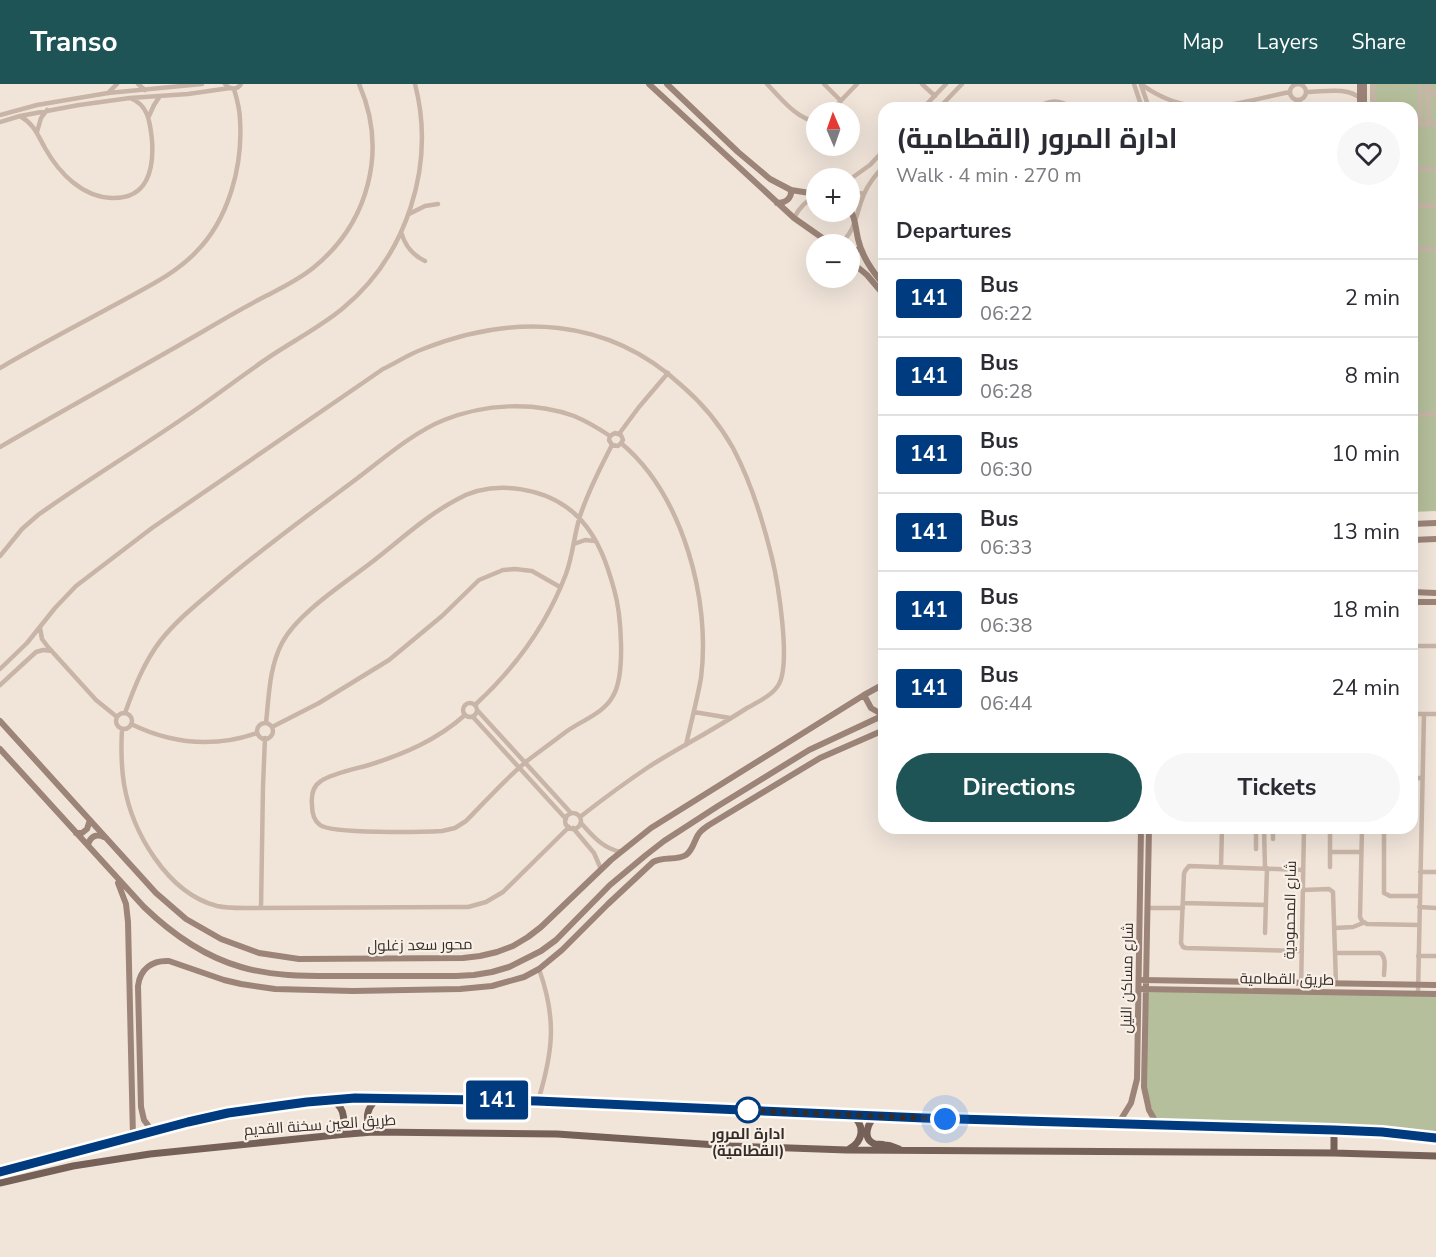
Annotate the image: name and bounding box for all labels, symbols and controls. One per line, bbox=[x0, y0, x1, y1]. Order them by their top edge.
text: Transo bbox=[30, 23, 118, 61]
text: Map bbox=[1182, 28, 1224, 56]
text: Layers bbox=[1257, 28, 1318, 56]
text: Share bbox=[1351, 28, 1406, 56]
north arrow bbox=[806, 102, 860, 156]
map controls bbox=[806, 102, 860, 288]
text: ادارة المرور (القطامية) bbox=[896, 120, 1178, 158]
button: heart bbox=[1337, 122, 1400, 185]
text: Walk · 4 min · 270 m bbox=[896, 162, 1082, 189]
button: + bbox=[806, 168, 860, 222]
text: Departures bbox=[896, 216, 1011, 246]
button: − bbox=[806, 234, 860, 288]
text: Bus bbox=[980, 270, 1019, 300]
text: 2 min bbox=[1345, 283, 1400, 313]
text: 141 bbox=[910, 284, 948, 312]
text: 06:22 bbox=[980, 300, 1033, 327]
text: Bus bbox=[980, 348, 1019, 378]
text: 8 min bbox=[1345, 361, 1400, 391]
text: 141 bbox=[910, 362, 948, 390]
text: 06:28 bbox=[980, 378, 1033, 405]
text: Bus bbox=[980, 426, 1019, 456]
text: 10 min bbox=[1332, 439, 1400, 469]
text: 141 bbox=[910, 440, 948, 468]
text: 06:30 bbox=[980, 456, 1033, 483]
text: Bus bbox=[980, 504, 1019, 534]
text: 13 min bbox=[1332, 517, 1400, 547]
text: 141 bbox=[910, 518, 948, 546]
text: 06:33 bbox=[980, 534, 1033, 561]
text: Bus bbox=[980, 582, 1019, 612]
text: 18 min bbox=[1332, 595, 1400, 625]
text: 141 bbox=[910, 596, 948, 624]
text: 06:38 bbox=[980, 612, 1033, 639]
text: Bus bbox=[980, 660, 1019, 690]
text: 24 min bbox=[1332, 673, 1400, 703]
text: 141 bbox=[910, 674, 948, 702]
text: 06:44 bbox=[980, 690, 1033, 717]
button: Directions bbox=[896, 753, 1142, 822]
button: Tickets bbox=[1154, 753, 1400, 822]
street label: شارع المحمودية bbox=[1279, 860, 1302, 960]
street label: شارع مساكن النيل bbox=[1116, 922, 1139, 1034]
street label: محور سعد زغلول bbox=[367, 934, 473, 956]
street label: طريق القطامية bbox=[1240, 968, 1334, 990]
line badge: 141 bbox=[462, 1080, 532, 1120]
text: 141 bbox=[478, 1086, 516, 1114]
marker: ادارة المرور (القطامية) bbox=[735, 1097, 761, 1123]
your location bbox=[930, 1104, 960, 1134]
street label: طريق العين سخنة القديم bbox=[243, 1110, 397, 1140]
place label: ادارة المرور (القطامية) bbox=[710, 1124, 785, 1161]

